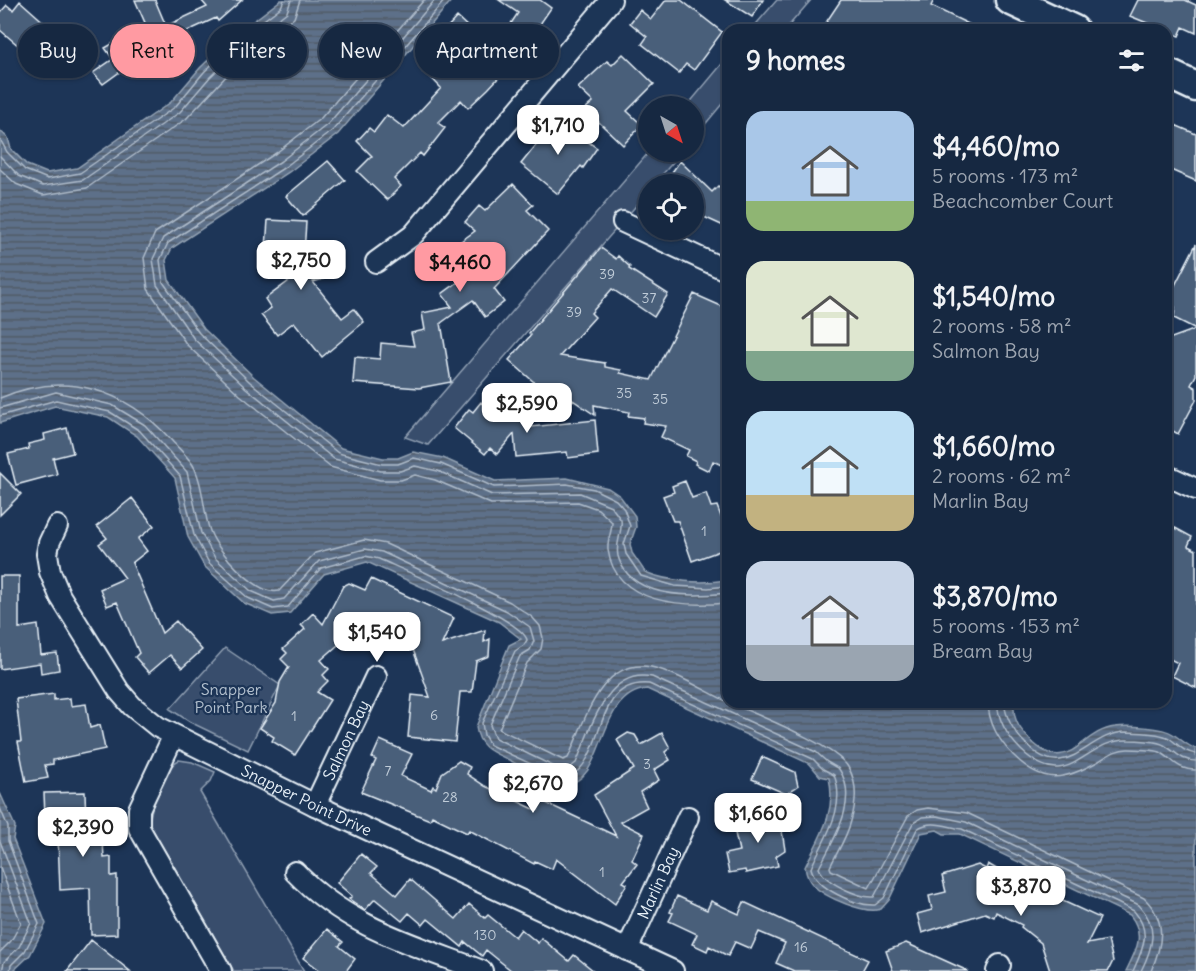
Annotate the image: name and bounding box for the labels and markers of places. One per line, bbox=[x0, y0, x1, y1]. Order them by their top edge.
pin: $1,710 bbox=[509, 105, 607, 156]
pin: $2,750 bbox=[252, 240, 350, 291]
pin: $4,460 bbox=[411, 242, 509, 293]
pin: $2,590 bbox=[478, 383, 576, 434]
pin: $1,540 bbox=[328, 612, 426, 663]
pin: $2,670 bbox=[484, 763, 582, 814]
pin: $1,660 bbox=[709, 793, 807, 844]
pin: $2,390 bbox=[34, 807, 132, 858]
pin: $3,870 bbox=[972, 866, 1070, 917]

